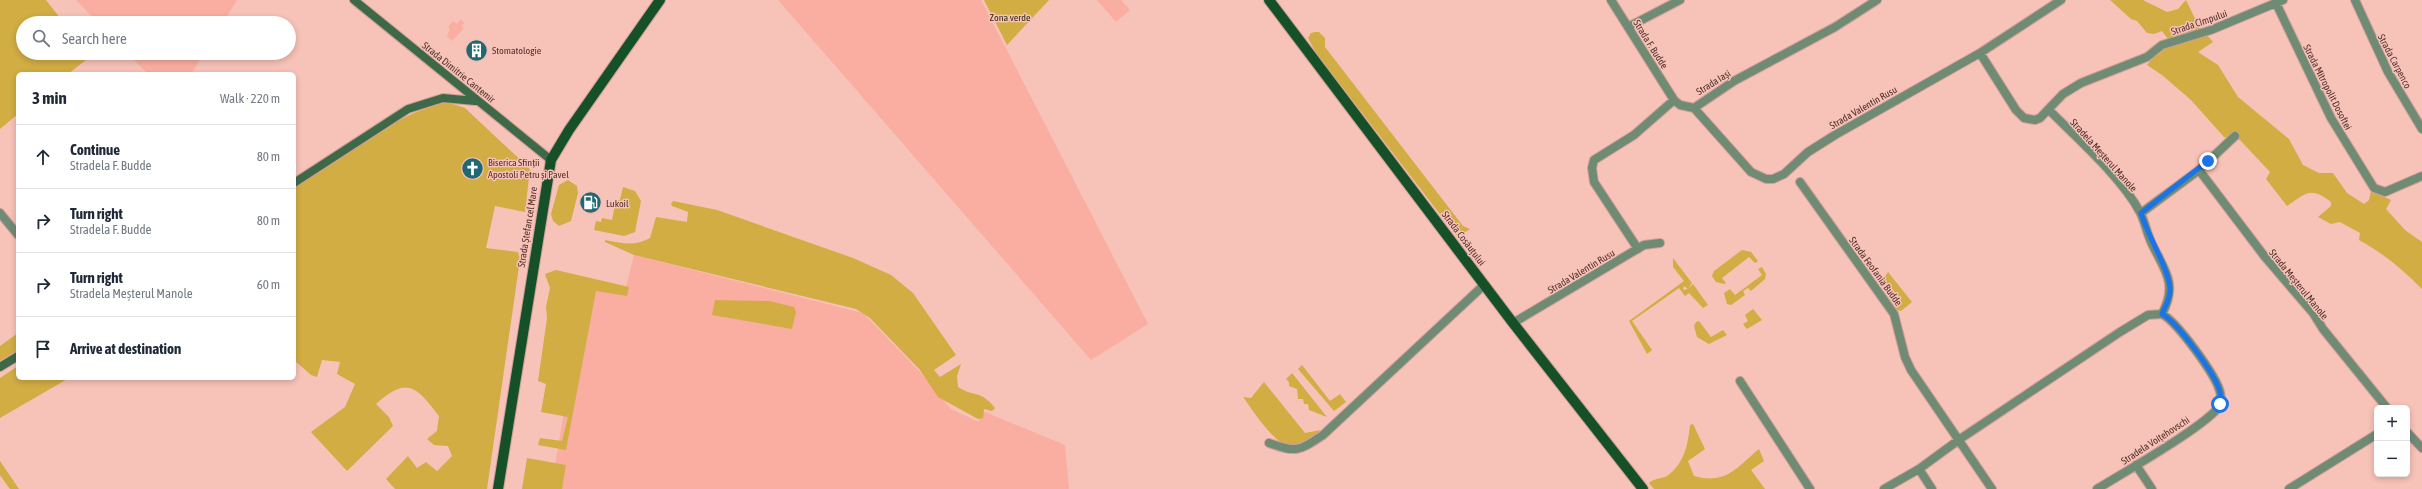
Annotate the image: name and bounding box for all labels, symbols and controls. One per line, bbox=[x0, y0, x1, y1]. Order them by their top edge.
street label: Strada Cîmpului bbox=[2170, 8, 2229, 37]
park label: Zona verde bbox=[990, 12, 1031, 23]
search box bbox=[16, 16, 296, 60]
street label: Strada F. Budde bbox=[1631, 18, 1670, 71]
icon: search bbox=[30, 27, 52, 49]
text: Search here bbox=[62, 30, 127, 47]
street label: Strada Carpenco bbox=[2376, 32, 2414, 91]
building icon: Stomatologie bbox=[464, 37, 490, 63]
street label: Strada Dimitrie Cantemir bbox=[420, 40, 498, 106]
street label: Strada Mitropolit Dosoftei bbox=[2301, 43, 2354, 132]
place label: Stomatologie bbox=[492, 45, 542, 56]
street label: Strada Iași bbox=[1694, 68, 1732, 97]
street label: Strada Valentin Rusu bbox=[1828, 84, 1899, 131]
text: 3 min bbox=[32, 88, 67, 108]
text: Walk · 220 m bbox=[220, 91, 280, 106]
street label: Stradela Meșterul Manole bbox=[2068, 117, 2140, 194]
text: Continue bbox=[70, 141, 120, 158]
icon: ahead bbox=[32, 146, 54, 168]
text: 80 m bbox=[257, 149, 280, 164]
route end bbox=[2199, 152, 2217, 170]
church icon: Biserica Sfinții Apostoli Petru și Pavel bbox=[459, 155, 485, 181]
place label: Biserica Sfinții Apostoli Petru și Pavel bbox=[488, 157, 569, 180]
text: Stradela F. Budde bbox=[70, 158, 152, 173]
street label: Strada Ștefan cel Mare bbox=[516, 186, 539, 268]
fuel station icon: Lukoil bbox=[578, 190, 604, 216]
place label: Lukoil bbox=[606, 198, 629, 209]
text: Turn right bbox=[70, 205, 123, 222]
street label: Strada Cosăuțului bbox=[1440, 209, 1488, 268]
icon: right bbox=[32, 210, 54, 232]
text: 80 m bbox=[257, 213, 280, 228]
text: Stradela F. Budde bbox=[70, 222, 152, 237]
street label: Strada Feofania Budde bbox=[1847, 235, 1905, 308]
street label: Strada Valentin Rusu bbox=[1546, 247, 1617, 296]
street label: Strada Meșterul Manole bbox=[2267, 247, 2331, 322]
text: Turn right bbox=[70, 269, 123, 286]
icon: right bbox=[32, 274, 54, 296]
text: 60 m bbox=[257, 277, 280, 292]
text: Stradela Meșterul Manole bbox=[70, 286, 193, 301]
icon: arrive bbox=[32, 338, 54, 360]
text: Arrive at destination bbox=[70, 340, 181, 357]
route start bbox=[2211, 395, 2229, 413]
map controls bbox=[2374, 405, 2410, 477]
button: + bbox=[2374, 405, 2410, 441]
street label: Stradela Voițehovschi bbox=[2119, 414, 2192, 467]
button: − bbox=[2374, 441, 2410, 477]

